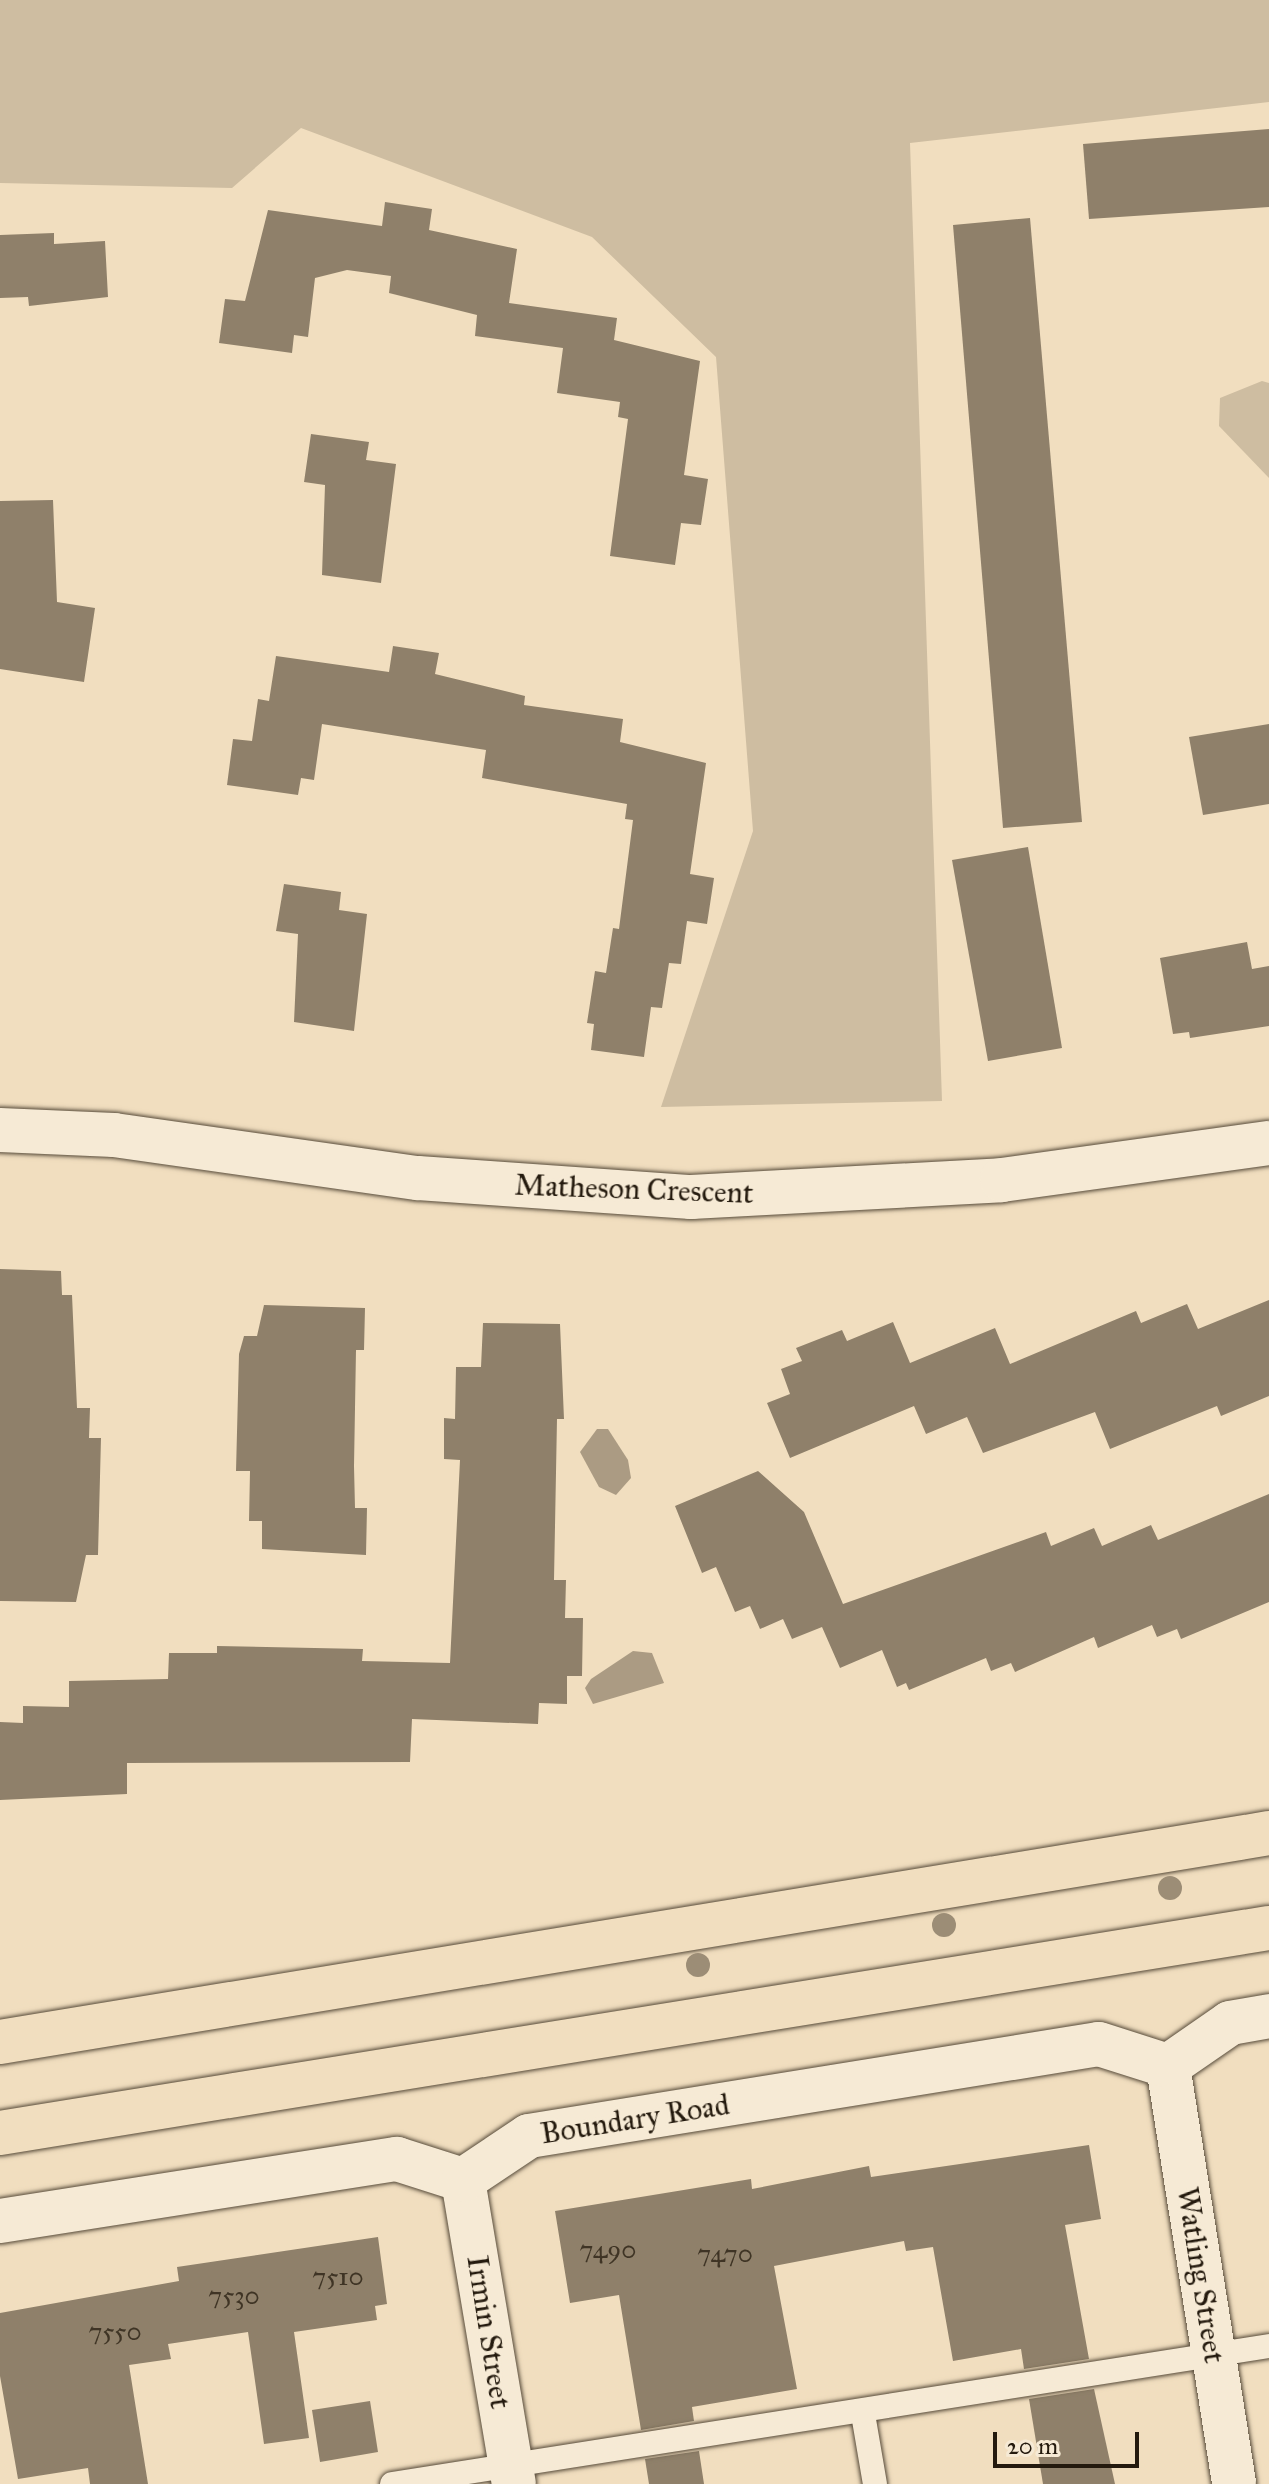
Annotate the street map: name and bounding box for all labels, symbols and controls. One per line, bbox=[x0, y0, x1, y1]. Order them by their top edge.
street label: Matheson Crescent bbox=[514, 1167, 754, 1211]
street label: Boundary Road bbox=[538, 2086, 732, 2152]
street label: Watling Street bbox=[1169, 2184, 1233, 2366]
house number: 7490 bbox=[580, 2234, 636, 2266]
house number: 7470 bbox=[697, 2238, 753, 2270]
street label: Irmin Street bbox=[459, 2253, 519, 2411]
house number: 7510 bbox=[312, 2261, 364, 2293]
house number: 7530 bbox=[208, 2280, 260, 2312]
house number: 7550 bbox=[88, 2316, 142, 2348]
scale bar bbox=[997, 2416, 1143, 2466]
text: 20 m bbox=[1007, 2431, 1058, 2461]

